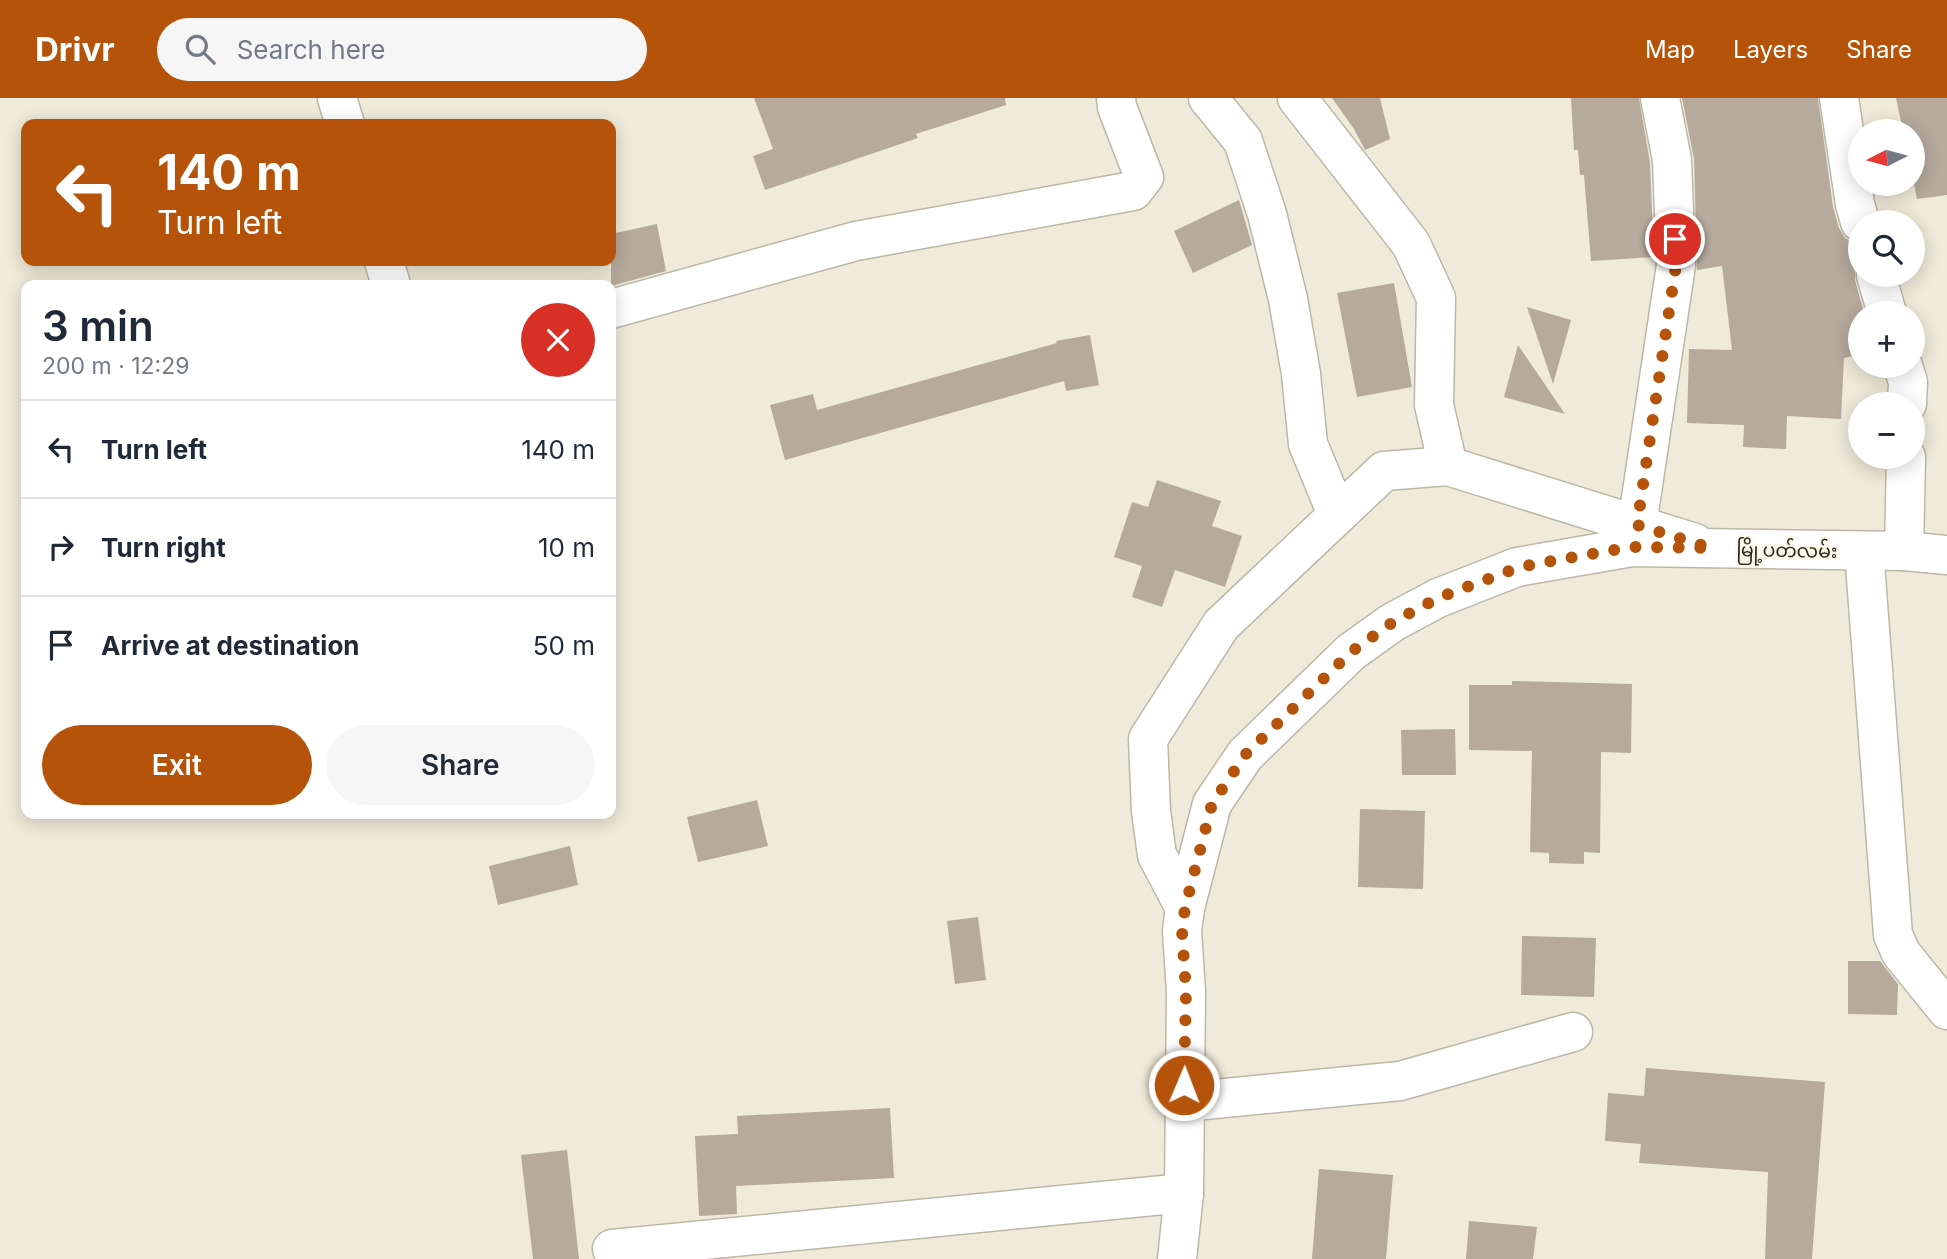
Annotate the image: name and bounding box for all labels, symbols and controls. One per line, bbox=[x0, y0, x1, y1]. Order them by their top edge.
search box bbox=[157, 18, 647, 81]
text: Drivr bbox=[35, 29, 115, 69]
icon: search bbox=[181, 30, 219, 68]
text: Search here bbox=[237, 34, 385, 65]
text: Map bbox=[1645, 35, 1695, 64]
text: Layers bbox=[1733, 35, 1808, 64]
text: Share bbox=[1846, 35, 1912, 64]
north arrow bbox=[1848, 119, 1925, 196]
map controls bbox=[1848, 119, 1925, 469]
text: 140 m bbox=[157, 143, 301, 202]
icon: left bbox=[42, 147, 133, 238]
text: Turn left bbox=[157, 203, 282, 242]
pin bbox=[1645, 209, 1705, 269]
button: search bbox=[1848, 210, 1925, 287]
icon: arrive bbox=[1656, 220, 1694, 258]
text: 3 min bbox=[42, 300, 154, 351]
button: + bbox=[1848, 301, 1925, 378]
button: close bbox=[521, 303, 595, 377]
text: 200 m · 12:29 bbox=[42, 352, 190, 380]
button: − bbox=[1848, 392, 1925, 469]
icon: left bbox=[42, 430, 80, 468]
text: Turn left bbox=[101, 434, 207, 465]
text: 140 m bbox=[521, 434, 595, 465]
icon: right bbox=[42, 528, 80, 566]
text: Turn right bbox=[101, 532, 226, 563]
text: 10 m bbox=[538, 532, 595, 563]
street label: မြို့ပတ်လမ်း bbox=[1736, 535, 1838, 567]
icon: arrive bbox=[42, 626, 80, 664]
text: Arrive at destination bbox=[101, 630, 360, 661]
text: 50 m bbox=[533, 630, 595, 661]
button: Exit bbox=[42, 725, 312, 805]
button: Share bbox=[326, 725, 595, 805]
position arrow bbox=[1147, 1048, 1221, 1122]

